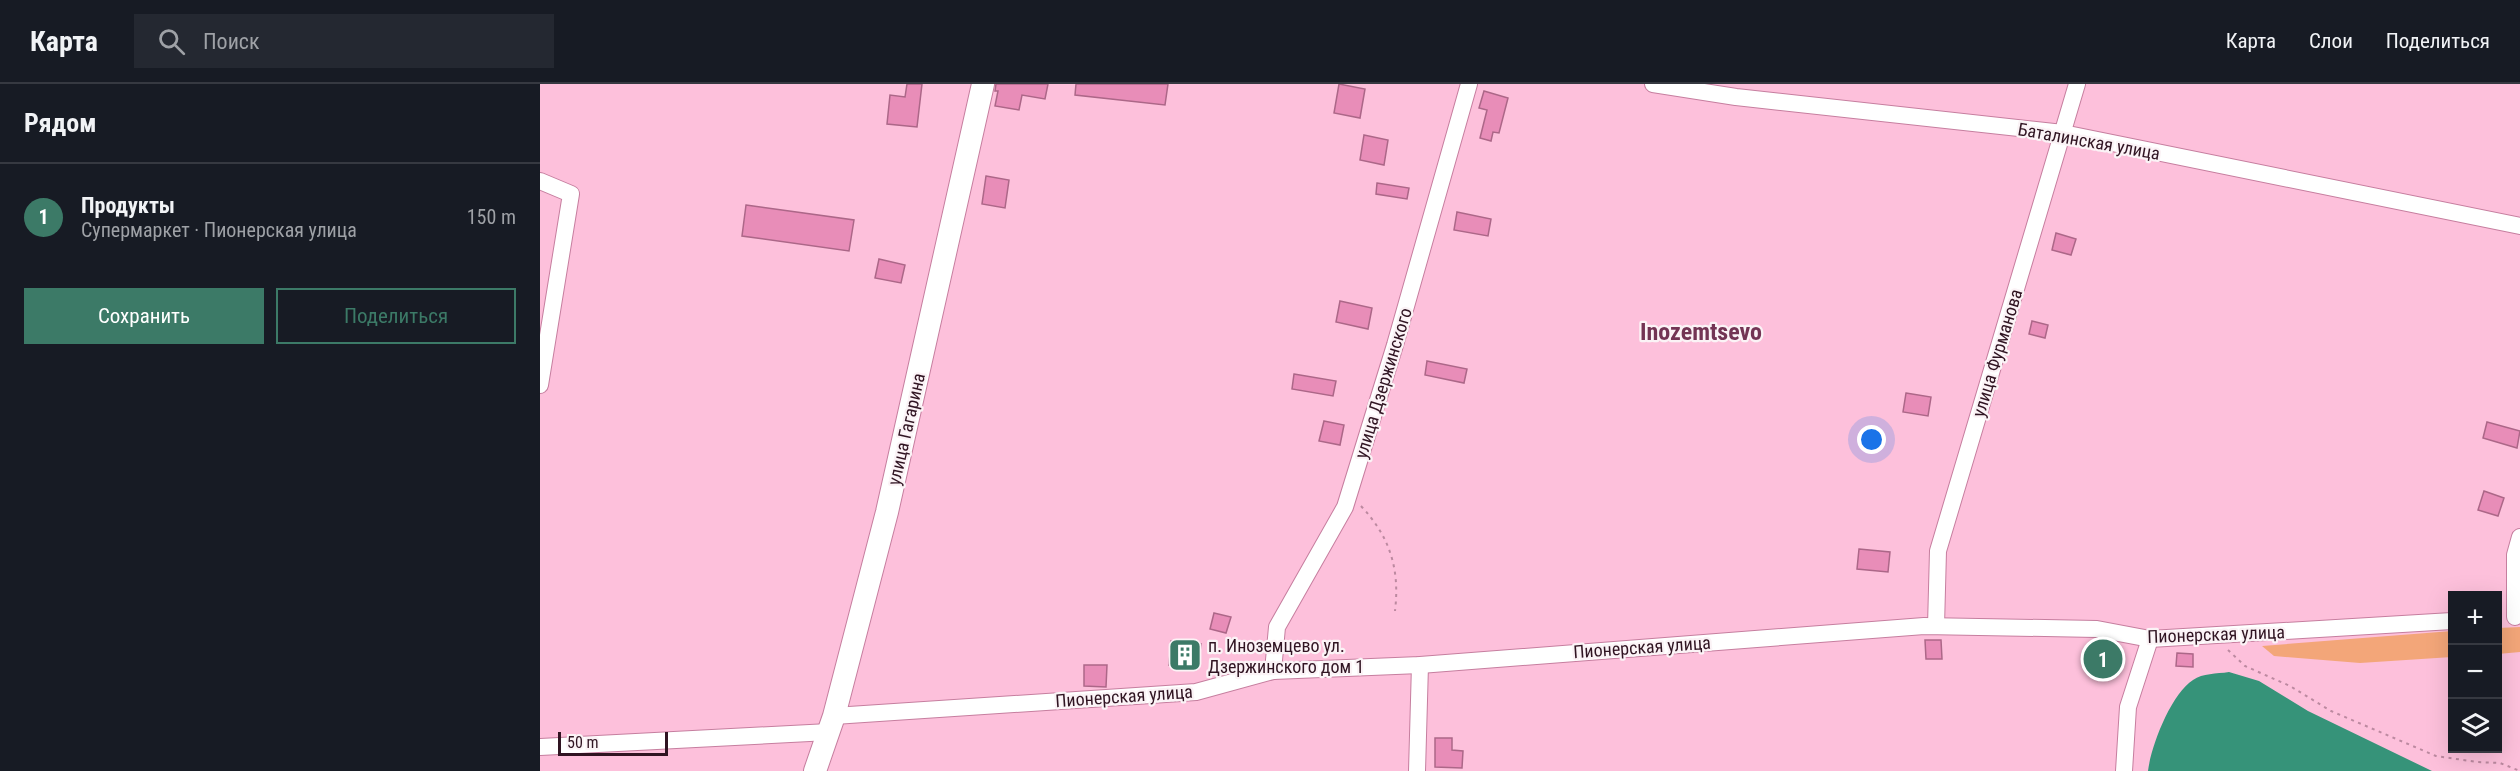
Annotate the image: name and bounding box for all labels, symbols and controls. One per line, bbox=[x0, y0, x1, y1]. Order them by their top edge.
search box bbox=[134, 14, 554, 68]
text: Карта bbox=[30, 25, 98, 58]
icon: search bbox=[155, 25, 188, 58]
text: Поиск bbox=[203, 29, 260, 54]
text: Карта bbox=[2226, 29, 2276, 53]
text: Слои bbox=[2309, 29, 2353, 53]
text: Поделиться bbox=[2386, 29, 2490, 53]
text: Рядом bbox=[24, 108, 96, 138]
street label: Баталинская улица bbox=[2016, 118, 2162, 164]
text: Продукты bbox=[81, 193, 175, 218]
text: 1 bbox=[38, 205, 49, 229]
text: 150 m bbox=[467, 205, 516, 229]
text: Супермаркет · Пионерская улица bbox=[81, 218, 357, 242]
street label: улица Фурманова bbox=[1968, 287, 2026, 419]
button: Сохранить bbox=[24, 288, 264, 344]
button: Поделиться bbox=[276, 288, 516, 344]
street label: улица Дзержинского bbox=[1350, 305, 1416, 461]
district label: Inozemtsevo bbox=[1640, 318, 1762, 346]
street label: улица Гагарина bbox=[883, 371, 929, 487]
your location bbox=[1857, 425, 1886, 454]
map controls bbox=[2448, 591, 2502, 753]
button: + bbox=[2448, 591, 2502, 645]
street label: Пионерская улица bbox=[2147, 621, 2285, 647]
street label: Пионерская улица bbox=[1573, 632, 1711, 662]
place label: п. Иноземцево ул. Дзержинского дом 1 bbox=[1208, 635, 1364, 677]
pin: 1 bbox=[2084, 636, 2122, 682]
building icon: п. Иноземцево ул. Дзержинского дом 1 bbox=[1167, 637, 1203, 673]
button: − bbox=[2448, 645, 2502, 699]
street label: Пионерская улица bbox=[1055, 681, 1193, 711]
button: layers bbox=[2448, 699, 2502, 753]
scale bar bbox=[558, 729, 668, 756]
text: 50 m bbox=[567, 733, 599, 752]

